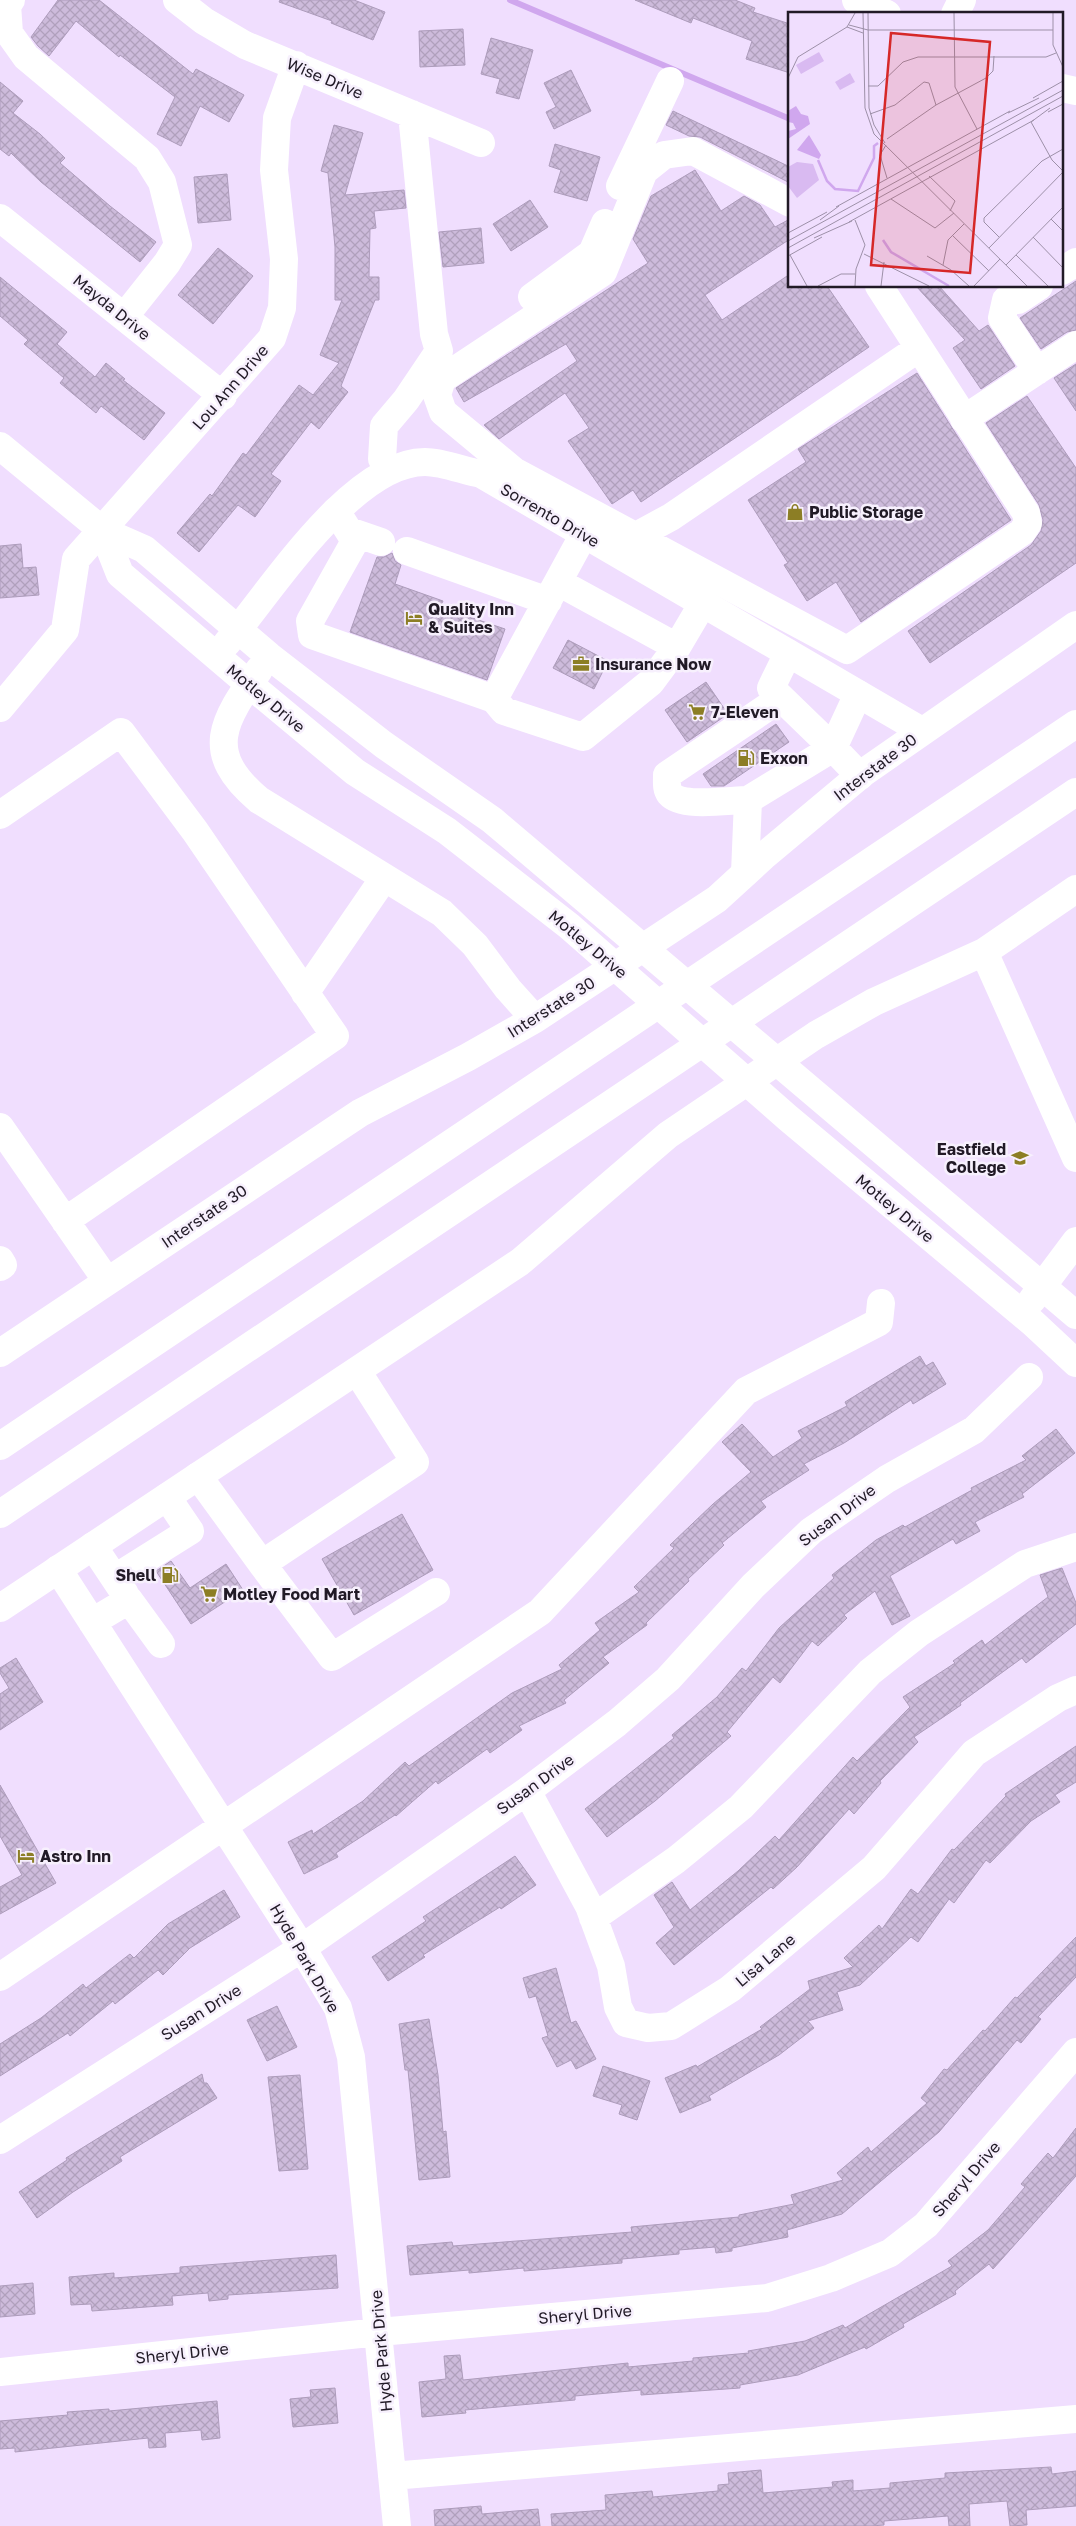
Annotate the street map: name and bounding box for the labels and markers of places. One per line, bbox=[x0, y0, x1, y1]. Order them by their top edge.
shop icon: Public Storage bbox=[785, 502, 805, 522]
place label: Public Storage bbox=[809, 502, 923, 522]
place label: Quality Inn & Suites bbox=[428, 599, 514, 637]
hotel icon: Quality Inn & Suites bbox=[404, 608, 424, 628]
office icon: Insurance Now bbox=[571, 654, 591, 674]
place label: Insurance Now bbox=[595, 654, 712, 674]
supermarket icon: 7-Eleven bbox=[687, 702, 707, 722]
place label: 7-Eleven bbox=[711, 702, 779, 722]
fuel station icon: Exxon bbox=[736, 748, 756, 768]
place label: Exxon bbox=[760, 748, 808, 768]
place label: Eastfield College bbox=[937, 1139, 1006, 1177]
school or university icon: Eastfield College bbox=[1010, 1148, 1030, 1168]
place label: Shell bbox=[115, 1565, 157, 1585]
fuel station icon: Shell bbox=[160, 1565, 180, 1585]
supermarket icon: Motley Food Mart bbox=[199, 1584, 219, 1604]
place label: Motley Food Mart bbox=[223, 1584, 360, 1604]
hotel icon: Astro Inn bbox=[16, 1846, 36, 1866]
place label: Astro Inn bbox=[40, 1846, 111, 1866]

